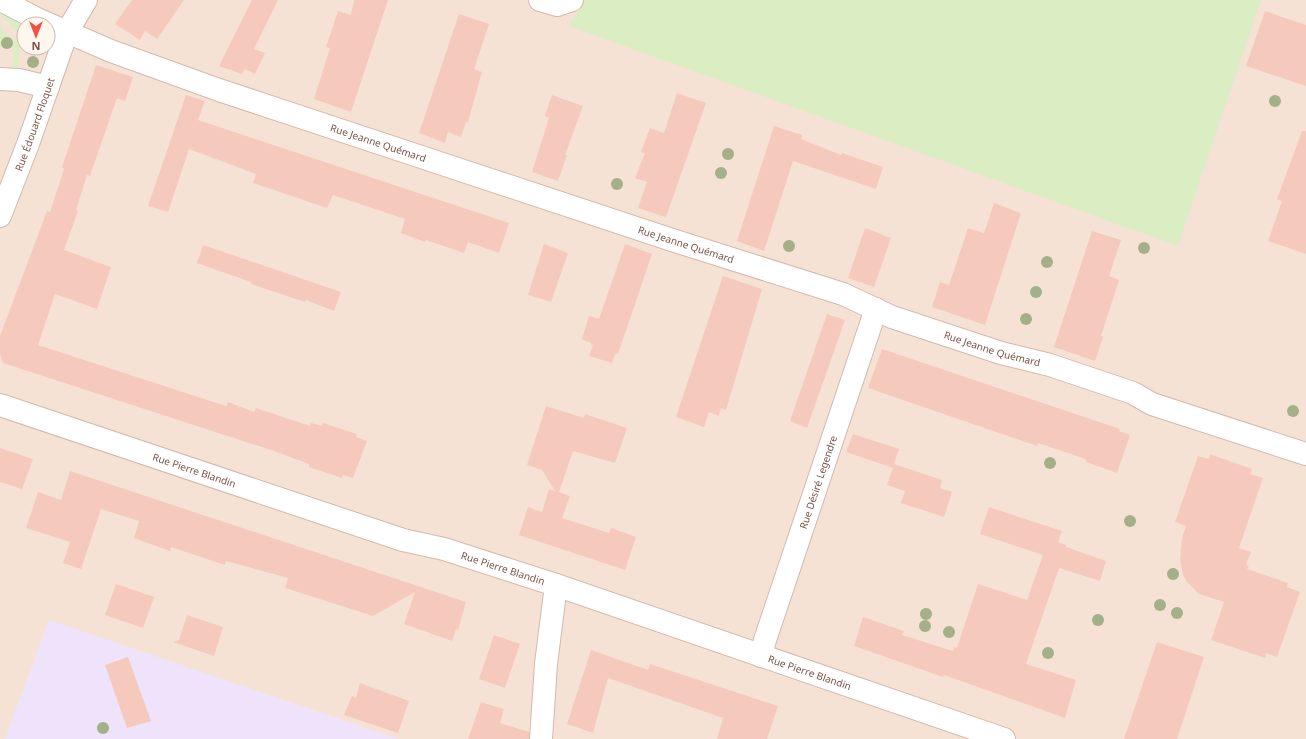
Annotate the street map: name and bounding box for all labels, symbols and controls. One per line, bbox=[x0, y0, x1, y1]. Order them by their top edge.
north arrow bbox=[16, 16, 56, 56]
text: N bbox=[32, 39, 40, 54]
street label: Rue Édouard Floquet bbox=[11, 75, 58, 173]
street label: Rue Jeanne Quémard bbox=[329, 120, 428, 165]
street label: Rue Jeanne Quémard bbox=[636, 222, 736, 266]
street label: Rue Jeanne Quémard bbox=[942, 328, 1042, 369]
street label: Rue Désiré Legendre bbox=[796, 433, 840, 531]
street label: Rue Pierre Blandin bbox=[151, 450, 238, 491]
street label: Rue Pierre Blandin bbox=[459, 548, 547, 588]
street label: Rue Pierre Blandin bbox=[766, 651, 853, 693]

